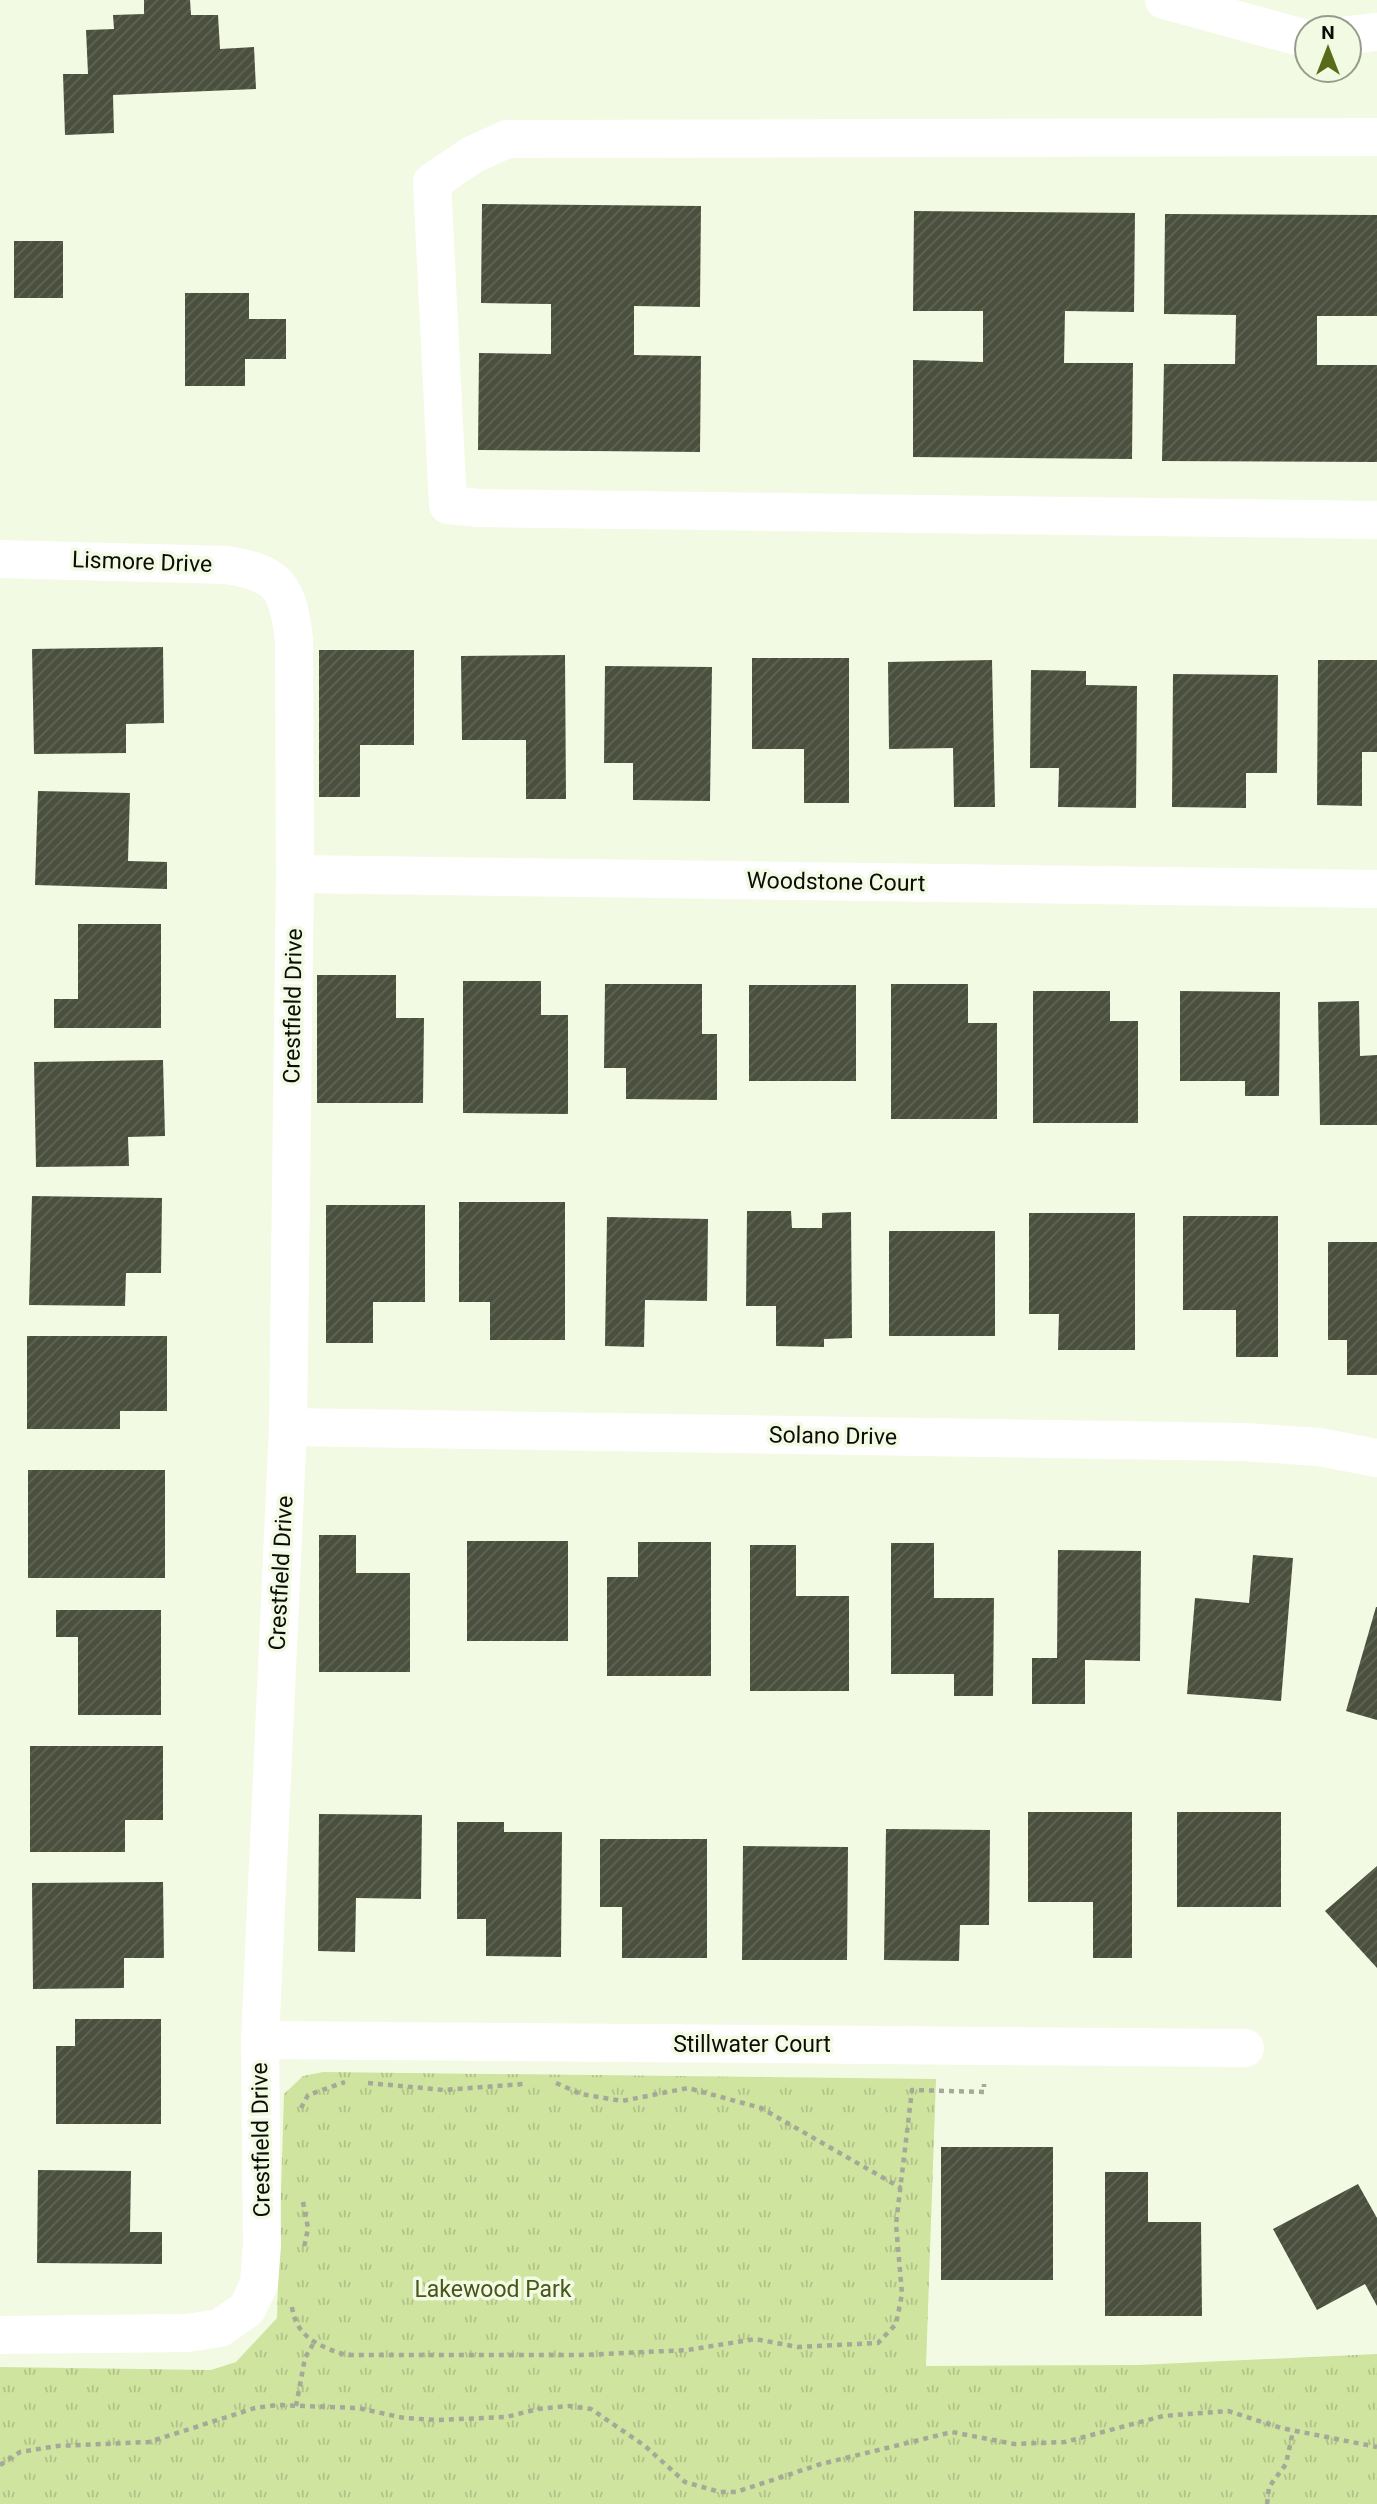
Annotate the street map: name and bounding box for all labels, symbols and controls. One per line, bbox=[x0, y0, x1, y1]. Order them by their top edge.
north arrow bbox=[1293, 14, 1363, 84]
text: N bbox=[1321, 21, 1335, 44]
street label: Lismore Drive bbox=[71, 546, 213, 578]
street label: Woodstone Court bbox=[746, 867, 926, 897]
street label: Crestfield Drive bbox=[278, 928, 308, 1084]
street label: Solano Drive bbox=[769, 1421, 897, 1451]
street label: Crestfield Drive bbox=[263, 1495, 299, 1651]
street label: Stillwater Court bbox=[673, 2031, 831, 2058]
street label: Crestfield Drive bbox=[246, 2062, 276, 2218]
park label: Lakewood Park bbox=[414, 2276, 572, 2303]

